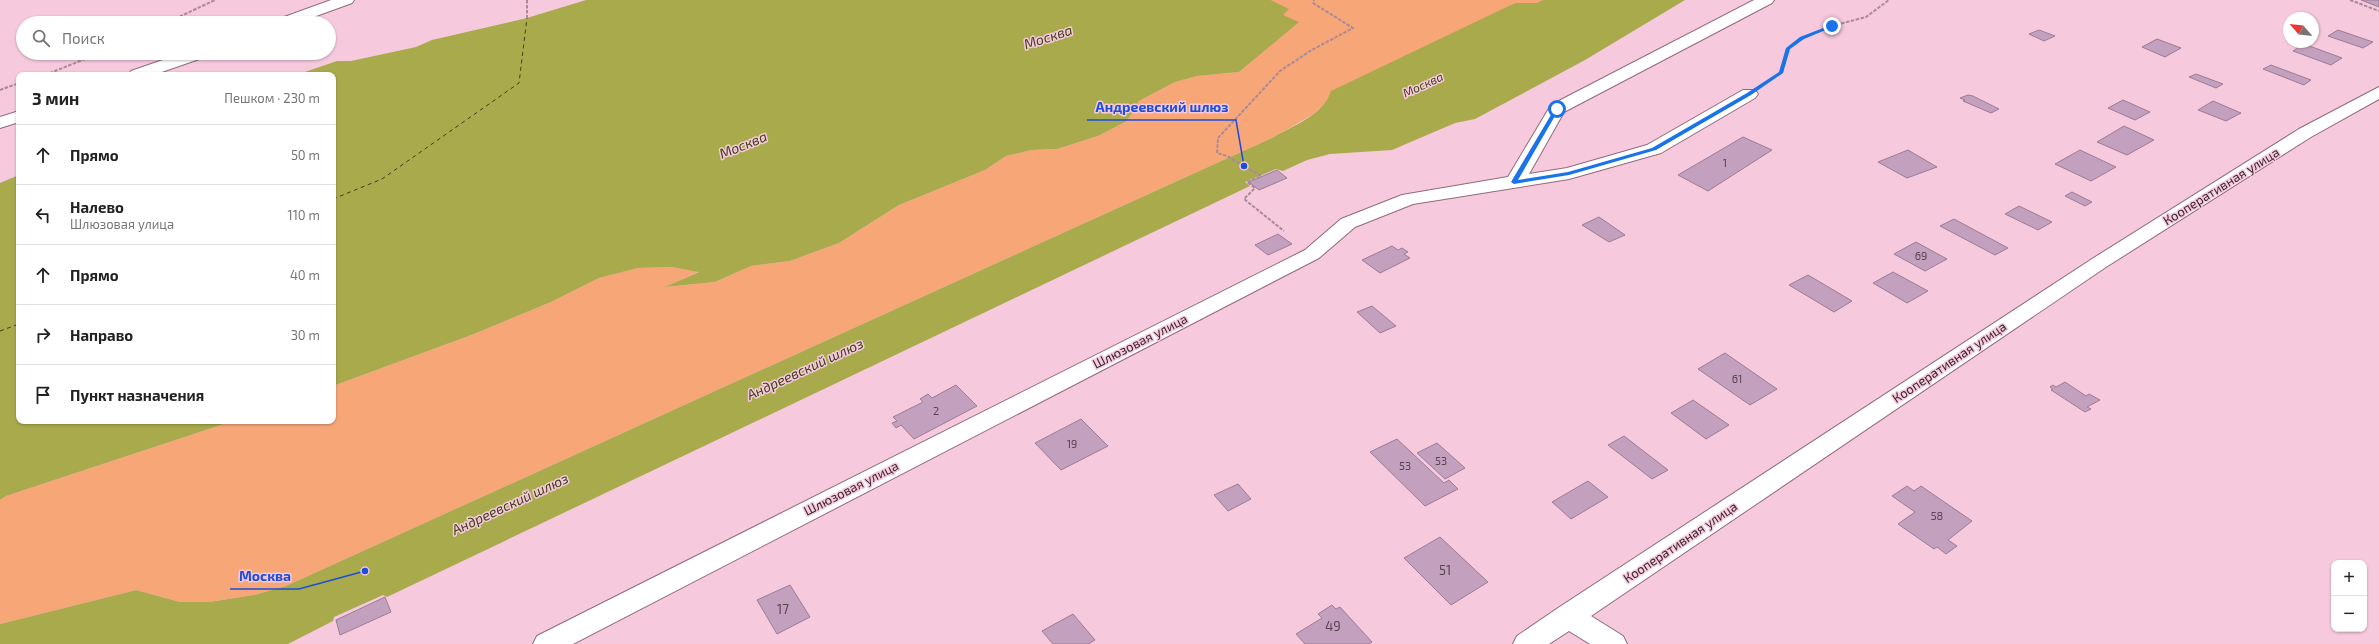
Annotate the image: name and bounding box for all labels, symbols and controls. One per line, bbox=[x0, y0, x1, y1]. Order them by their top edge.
north arrow bbox=[2283, 12, 2319, 48]
search box bbox=[16, 16, 336, 60]
route end bbox=[1823, 17, 1841, 35]
water label: Москва bbox=[1021, 21, 1074, 52]
icon: search bbox=[30, 27, 52, 49]
text: Поиск bbox=[62, 29, 105, 47]
water label: Москва bbox=[1400, 69, 1445, 100]
text: 3 мин bbox=[32, 88, 79, 108]
text: Пешком · 230 m bbox=[224, 90, 320, 106]
callout: Андреевский шлюз bbox=[1087, 94, 1236, 120]
text: Андреевский шлюз bbox=[1096, 98, 1228, 115]
route start bbox=[1548, 100, 1566, 118]
water label: Москва bbox=[716, 127, 769, 162]
icon: ahead bbox=[32, 144, 54, 166]
street label: Кооперативная улица bbox=[2160, 144, 2282, 228]
text: Прямо bbox=[70, 146, 119, 164]
text: 50 m bbox=[291, 147, 320, 163]
house number: 1 bbox=[1723, 156, 1727, 169]
text: Налево bbox=[70, 198, 124, 216]
icon: left bbox=[32, 204, 54, 226]
text: 110 m bbox=[288, 207, 320, 223]
text: Шлюзовая улица bbox=[70, 216, 174, 232]
house number: 69 bbox=[1915, 249, 1927, 262]
icon: ahead bbox=[32, 264, 54, 286]
text: Прямо bbox=[70, 266, 119, 284]
text: 40 m bbox=[290, 267, 320, 283]
street label: Шлюзовая улица bbox=[1090, 310, 1190, 372]
street label: Кооперативная улица bbox=[1889, 318, 2009, 406]
icon: right bbox=[32, 324, 54, 346]
text: Направо bbox=[70, 326, 133, 344]
text: 30 m bbox=[291, 327, 320, 343]
water label: Андреевский шлюз bbox=[743, 334, 866, 403]
house number: 61 bbox=[1732, 372, 1742, 385]
icon: arrive bbox=[32, 384, 54, 406]
text: Пункт назначения bbox=[70, 386, 204, 404]
house number: 2 bbox=[933, 404, 939, 417]
house number: 19 bbox=[1067, 437, 1077, 450]
house number: 53 bbox=[1435, 454, 1447, 467]
street label: Шлюзовая улица bbox=[801, 457, 901, 519]
house number: 53 bbox=[1399, 459, 1411, 472]
water label: Андреевский шлюз bbox=[448, 469, 571, 538]
street label: Кооперативная улица bbox=[1620, 498, 1740, 586]
house number: 58 bbox=[1931, 509, 1943, 522]
map controls bbox=[2331, 560, 2367, 632]
button: + bbox=[2331, 560, 2367, 596]
house number: 51 bbox=[1439, 562, 1451, 578]
callout: Москва bbox=[230, 563, 299, 589]
text: Москва bbox=[239, 567, 291, 584]
button: − bbox=[2331, 596, 2367, 632]
house number: 17 bbox=[777, 601, 789, 617]
house number: 49 bbox=[1325, 618, 1341, 634]

